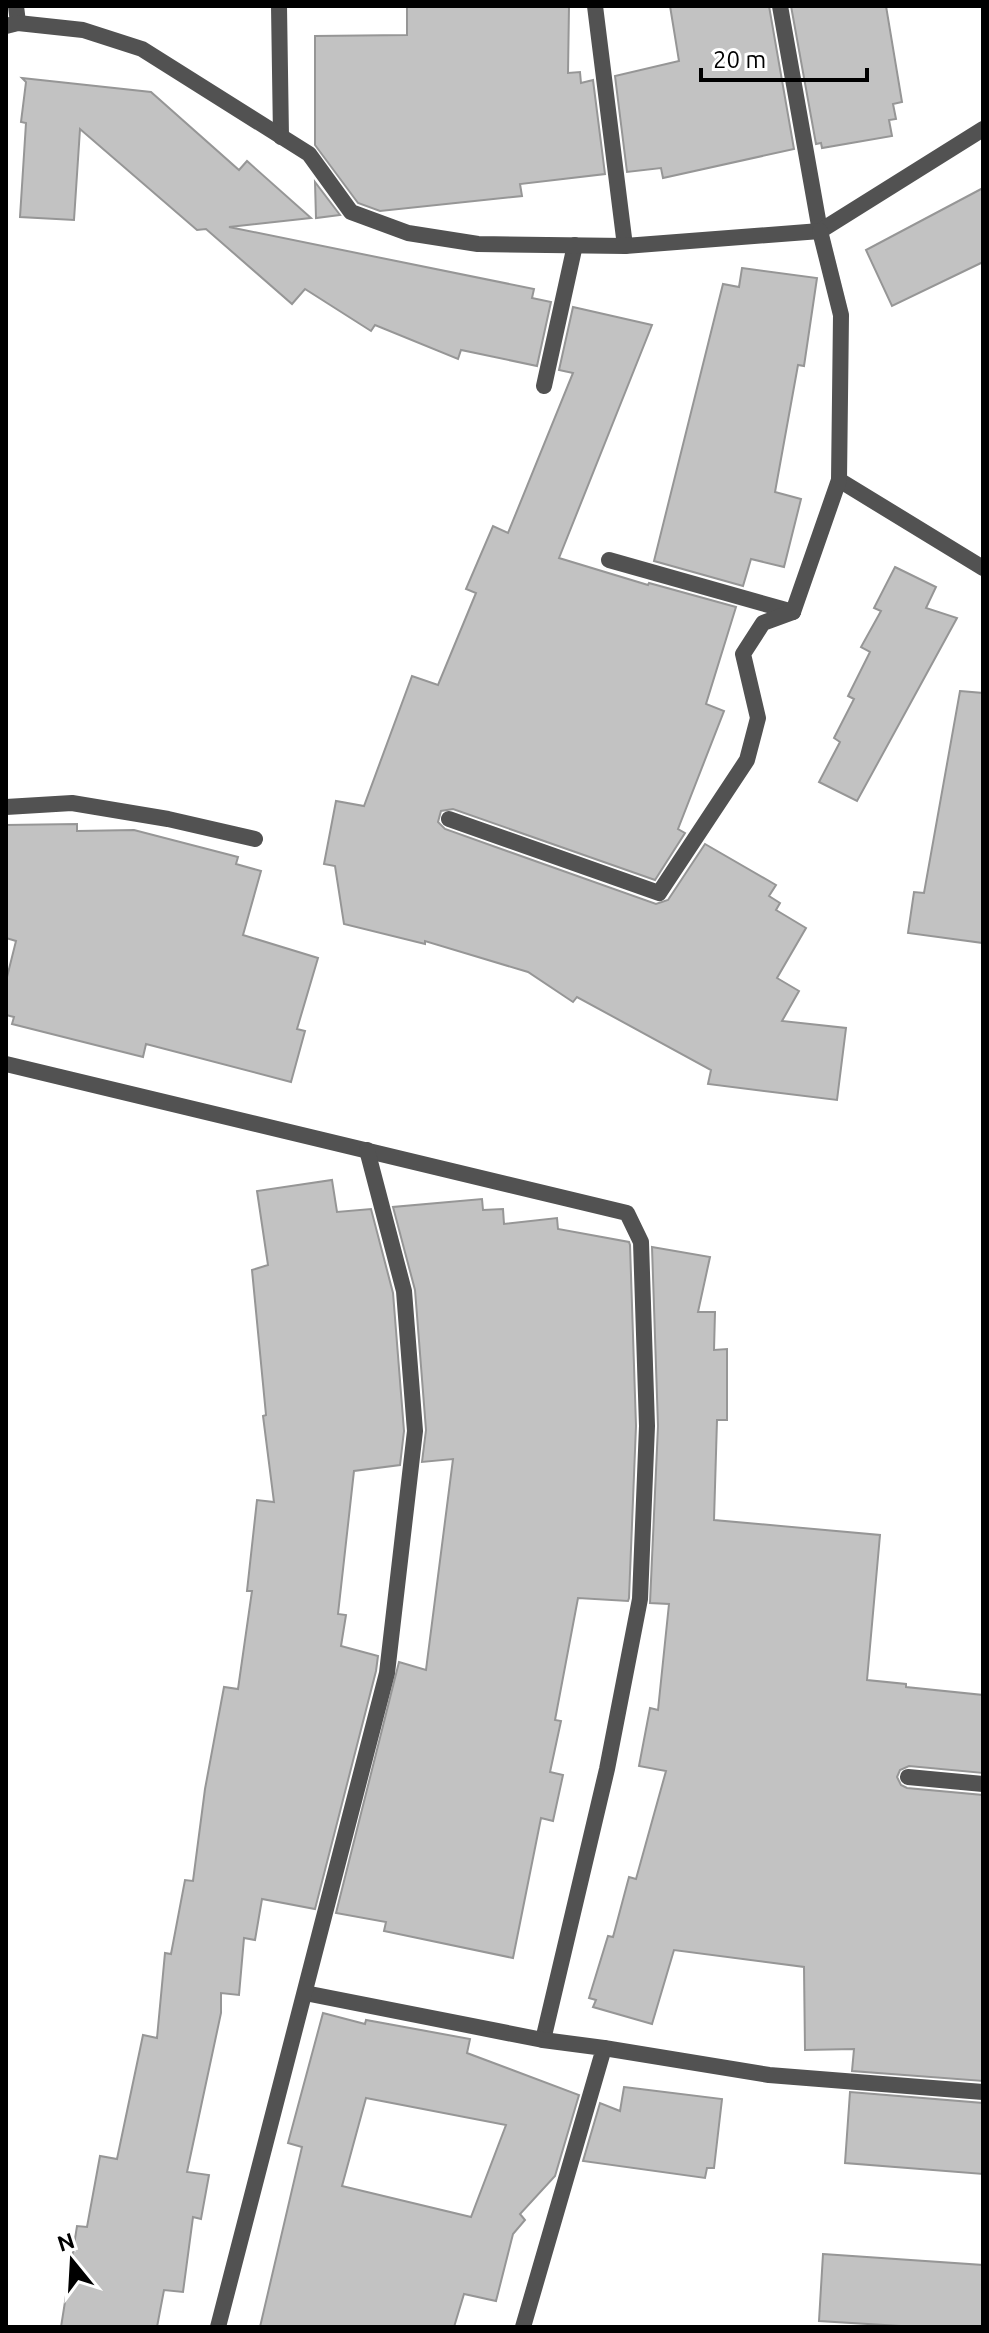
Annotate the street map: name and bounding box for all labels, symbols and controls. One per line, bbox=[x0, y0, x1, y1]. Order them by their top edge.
scale bar bbox=[701, 32, 867, 82]
text: 20 m bbox=[713, 46, 766, 73]
north arrow bbox=[32, 2221, 112, 2301]
text: N bbox=[54, 2227, 77, 2256]

